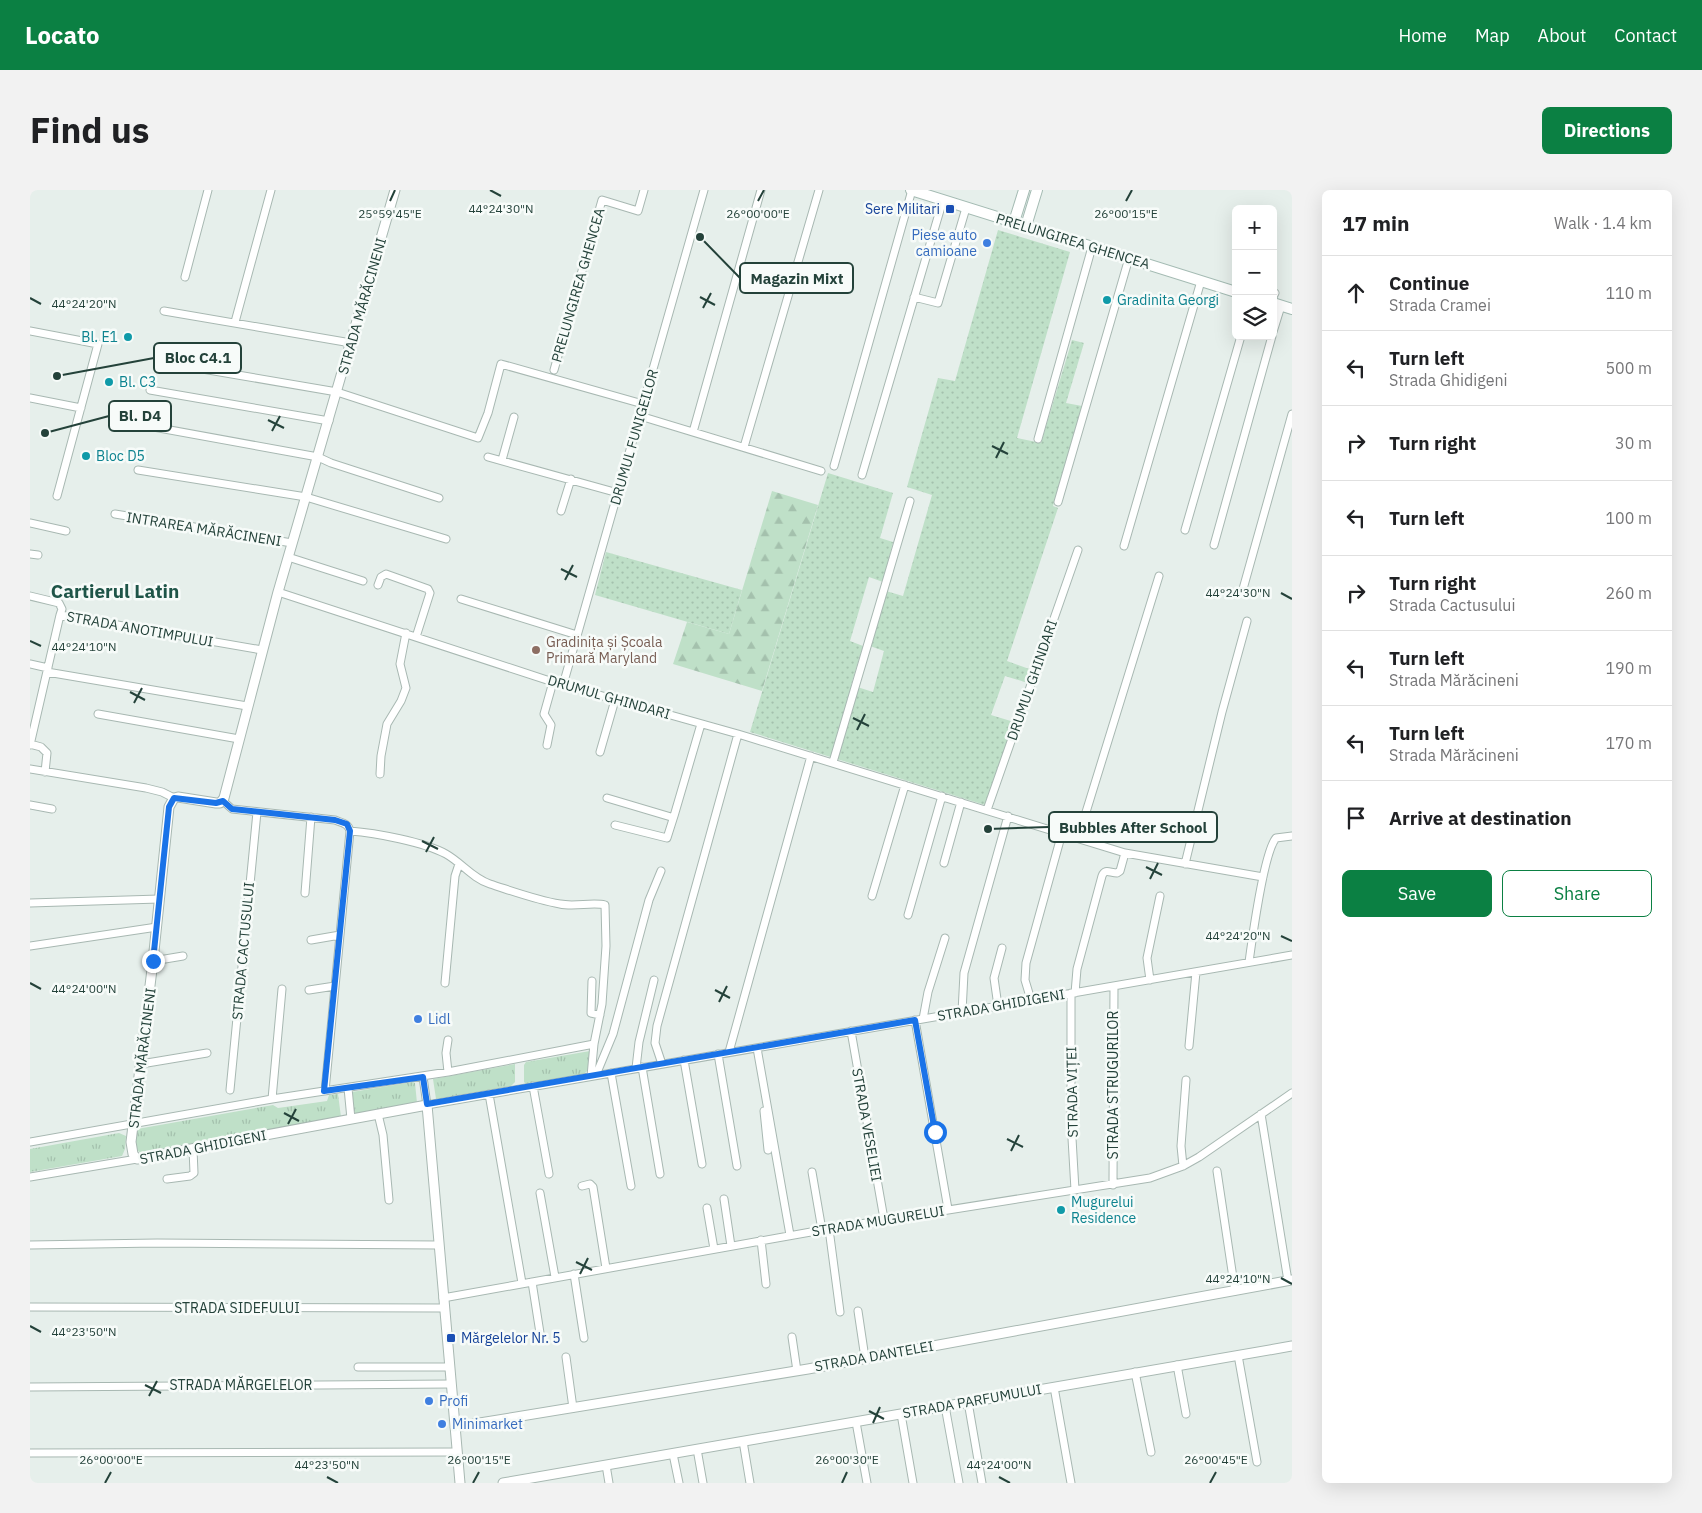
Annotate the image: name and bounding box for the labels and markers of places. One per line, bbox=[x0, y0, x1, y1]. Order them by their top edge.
place label: Sere Militari bbox=[865, 200, 940, 218]
marker: Sere Militari bbox=[944, 203, 956, 215]
place label: Piese auto camioane bbox=[911, 226, 977, 260]
marker: Piese auto camioane bbox=[981, 237, 993, 249]
callout: Magazin Mixt bbox=[740, 263, 853, 293]
place label: Gradinita Georgi bbox=[1117, 291, 1219, 309]
marker: Gradinita Georgi bbox=[1101, 294, 1113, 306]
place label: Bl. E1 bbox=[81, 328, 118, 346]
marker: Bl. E1 bbox=[122, 331, 134, 343]
callout: Bloc C4.1 bbox=[154, 343, 241, 373]
place label: Bl. C3 bbox=[119, 373, 156, 391]
marker: Bl. C3 bbox=[103, 376, 115, 388]
callout: Bl. D4 bbox=[109, 401, 171, 431]
place label: Bloc D5 bbox=[96, 447, 145, 465]
marker: Bloc D5 bbox=[80, 450, 92, 462]
place label: Gradinița și Școala Primară Maryland bbox=[546, 633, 663, 667]
marker: Gradinița și Școala Primară Maryland bbox=[530, 644, 542, 656]
callout: Bubbles After School bbox=[1049, 812, 1217, 842]
place label: Lidl bbox=[428, 1010, 451, 1028]
marker: Lidl bbox=[412, 1013, 424, 1025]
place label: Mugurelui Residence bbox=[1071, 1193, 1136, 1227]
marker: Mugurelui Residence bbox=[1055, 1204, 1067, 1216]
place label: Mărgelelor Nr. 5 bbox=[461, 1329, 561, 1347]
marker: Mărgelelor Nr. 5 bbox=[445, 1332, 457, 1344]
place label: Profi bbox=[439, 1392, 468, 1410]
marker: Profi bbox=[423, 1395, 435, 1407]
place label: Minimarket bbox=[452, 1415, 523, 1433]
marker: Minimarket bbox=[436, 1418, 448, 1430]

